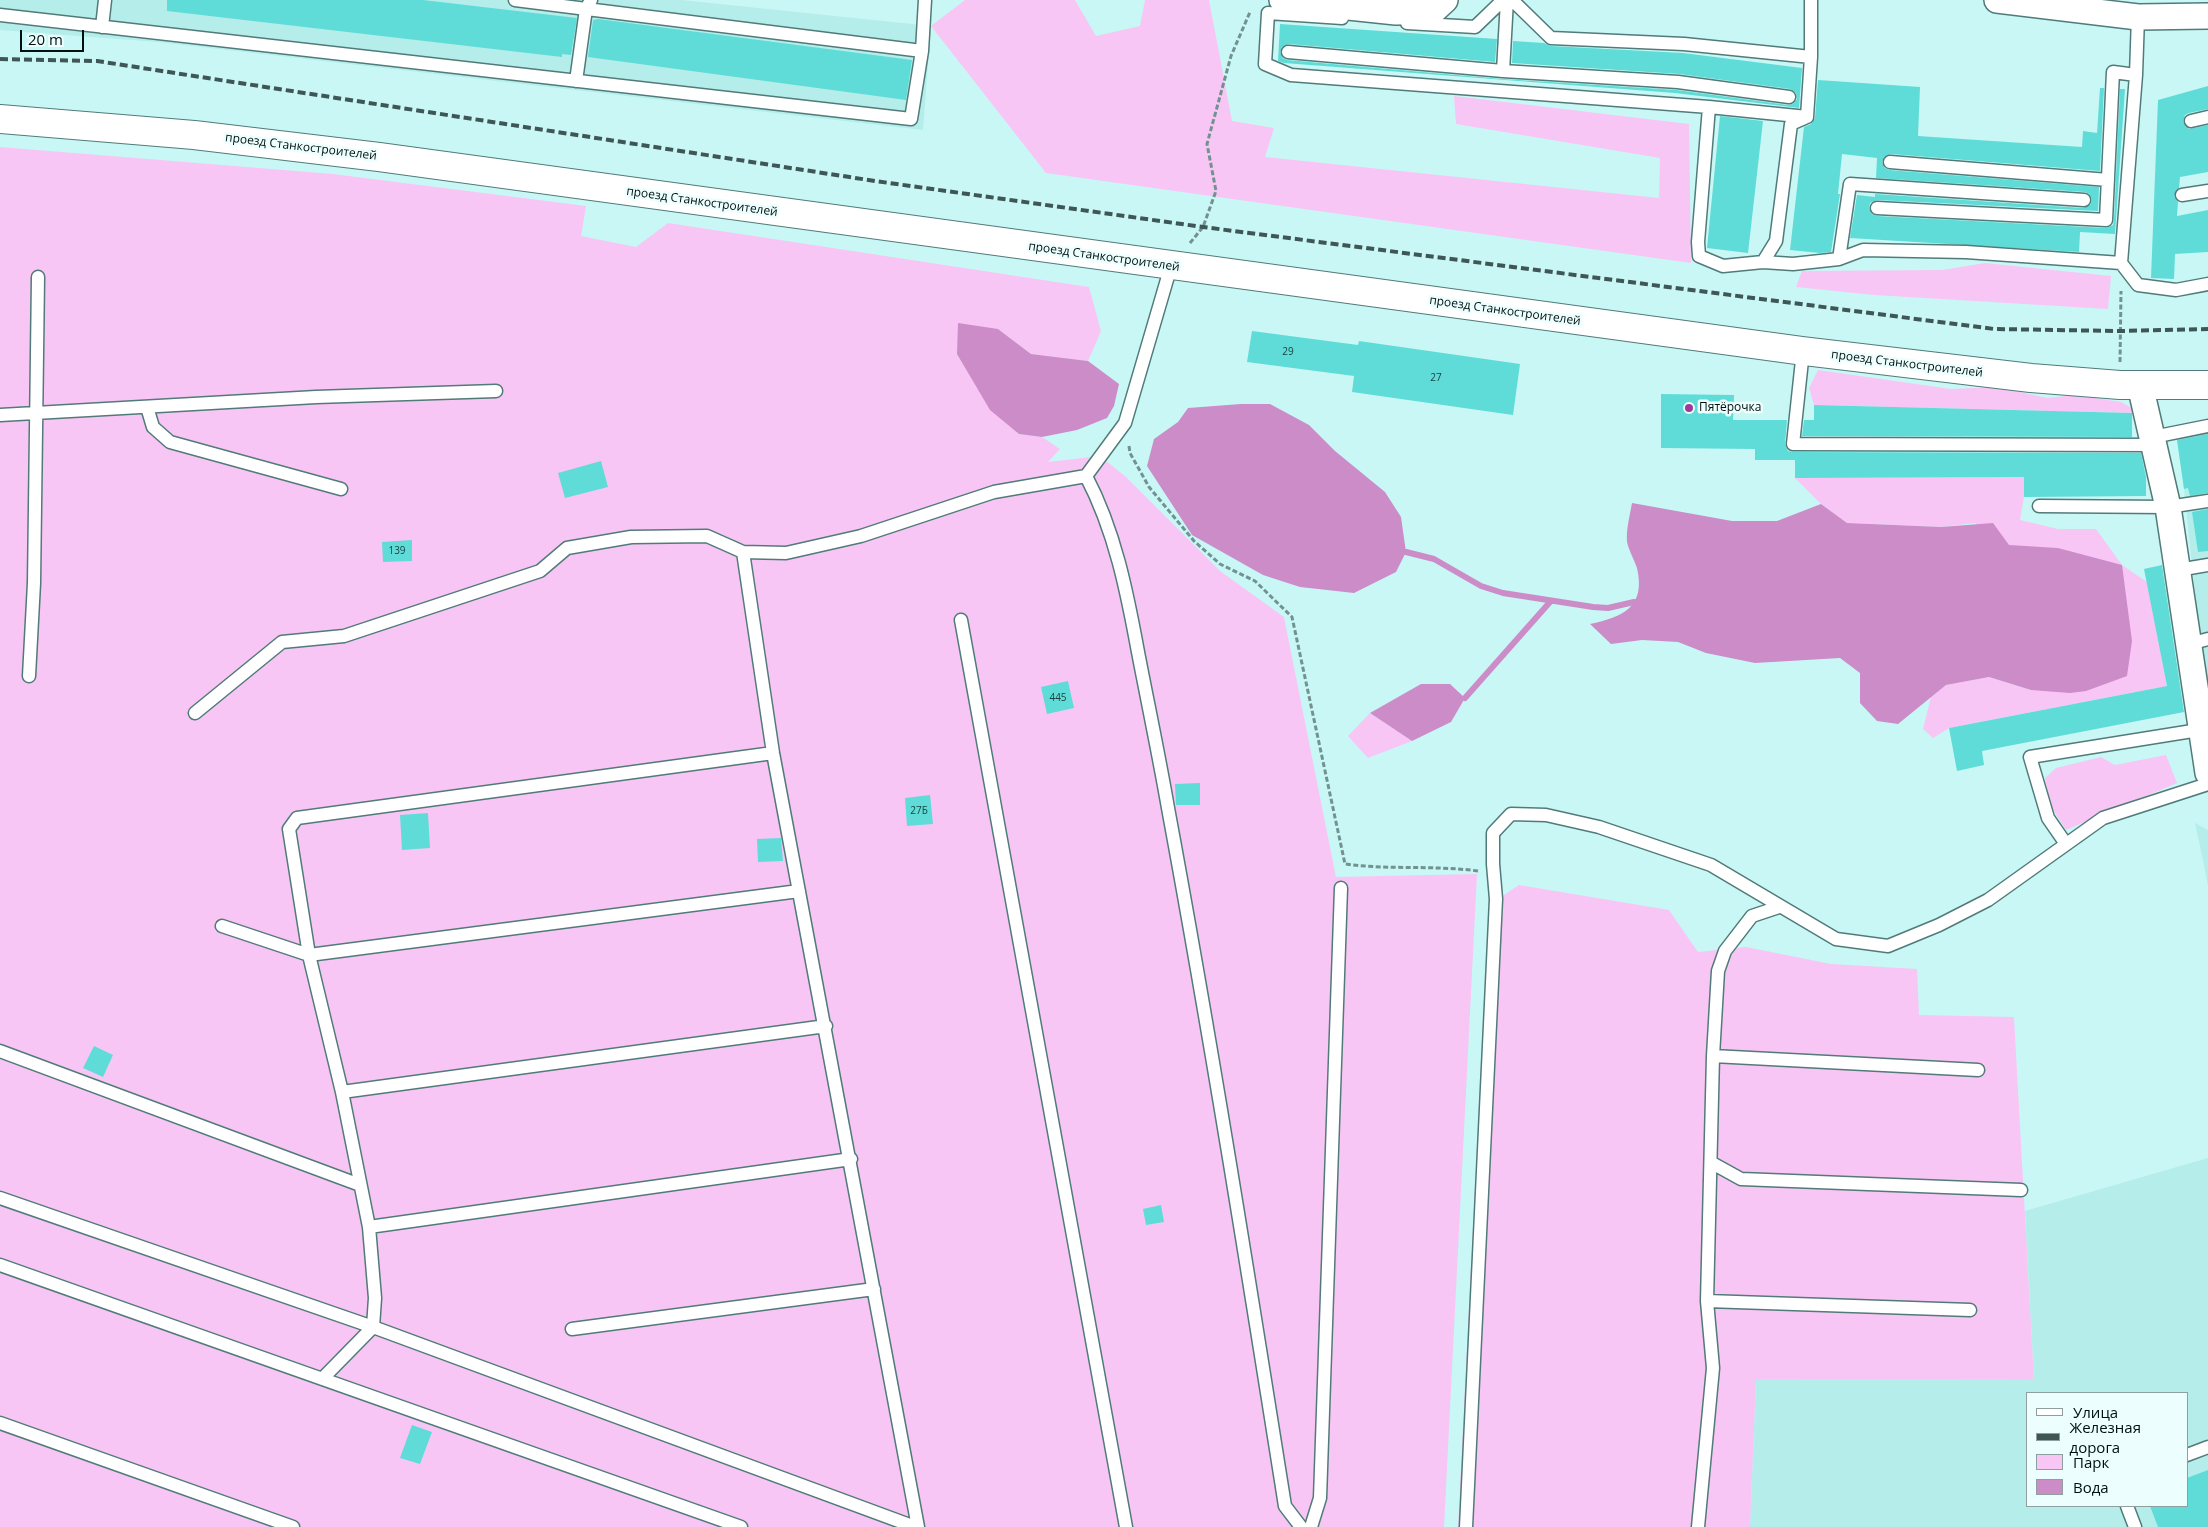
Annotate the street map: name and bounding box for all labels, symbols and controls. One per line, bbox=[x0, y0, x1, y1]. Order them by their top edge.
scale bar bbox=[22, 20, 86, 52]
text: 20 m bbox=[28, 29, 63, 49]
street label: проезд Станкостроителей bbox=[224, 131, 378, 163]
street label: проезд Станкостроителей bbox=[625, 184, 779, 220]
street label: проезд Станкостроителей bbox=[1027, 239, 1181, 275]
street label: проезд Станкостроителей bbox=[1428, 293, 1582, 329]
house number: 29 bbox=[1282, 346, 1294, 358]
street label: проезд Станкостроителей bbox=[1830, 348, 1984, 380]
house number: 27 bbox=[1430, 372, 1442, 384]
place label: Пятёрочка bbox=[1699, 401, 1761, 415]
marker: Пятёрочка bbox=[1683, 402, 1695, 414]
house number: 139 bbox=[388, 545, 406, 557]
house number: 445 bbox=[1049, 692, 1067, 704]
house number: 27Б bbox=[910, 805, 928, 817]
legend bbox=[2026, 1392, 2188, 1507]
text: Улица bbox=[2073, 1402, 2118, 1422]
text: Железная дорога bbox=[2070, 1417, 2141, 1457]
text: Парк bbox=[2073, 1452, 2109, 1472]
text: Вода bbox=[2073, 1477, 2109, 1497]

